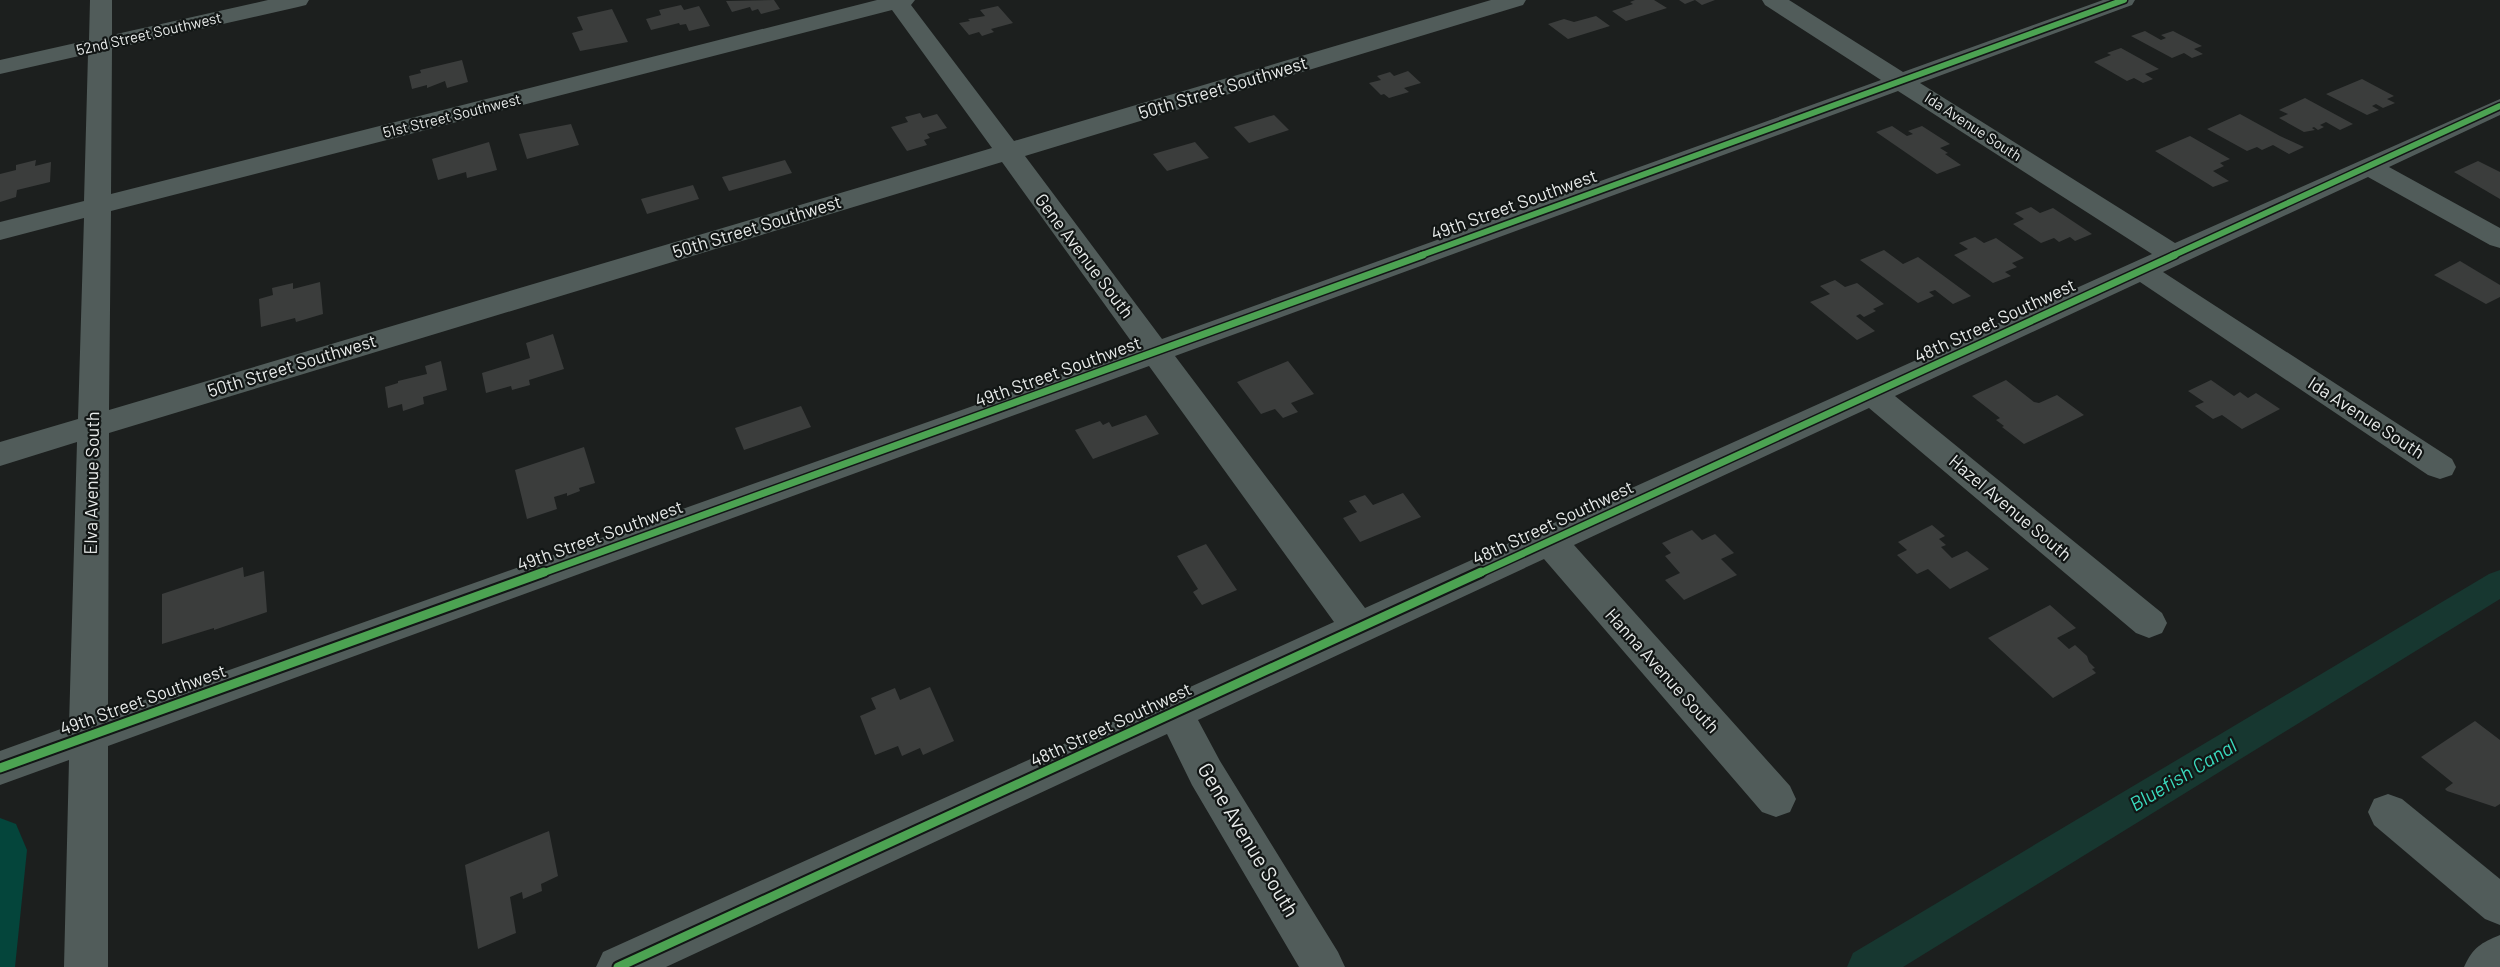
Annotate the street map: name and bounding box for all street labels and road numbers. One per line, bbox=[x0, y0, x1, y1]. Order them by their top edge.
street label: 52nd Street Southwest bbox=[74, 8, 223, 58]
street label: 50th Street Southwest bbox=[1136, 51, 1310, 123]
street label: Ida Avenue South bbox=[1922, 88, 2025, 164]
street label: 51st Street Southwest bbox=[381, 89, 523, 141]
street label: 49th Street Southwest bbox=[1428, 164, 1600, 244]
street label: Gene Avenue South bbox=[1031, 189, 1139, 322]
street label: 50th Street Southwest bbox=[670, 190, 844, 262]
street label: 48th Street Southwest bbox=[1911, 273, 2079, 367]
street label: 50th Street Southwest bbox=[205, 329, 379, 401]
street label: 49th Street Southwest bbox=[972, 331, 1144, 411]
street label: Ida Avenue South bbox=[2304, 371, 2429, 463]
street label: Elva Avenue South bbox=[79, 411, 103, 555]
street label: Hazel Avenue South bbox=[1945, 450, 2076, 565]
street label: 48th Street Southwest bbox=[1469, 475, 1637, 569]
street label: 49th Street Southwest bbox=[514, 495, 686, 575]
street label: Hanna Avenue South bbox=[1601, 603, 1725, 737]
street label: 49th Street Southwest bbox=[57, 659, 229, 739]
street label: 48th Street Southwest bbox=[1027, 677, 1195, 771]
street label: Gene Avenue South bbox=[1193, 758, 1305, 921]

